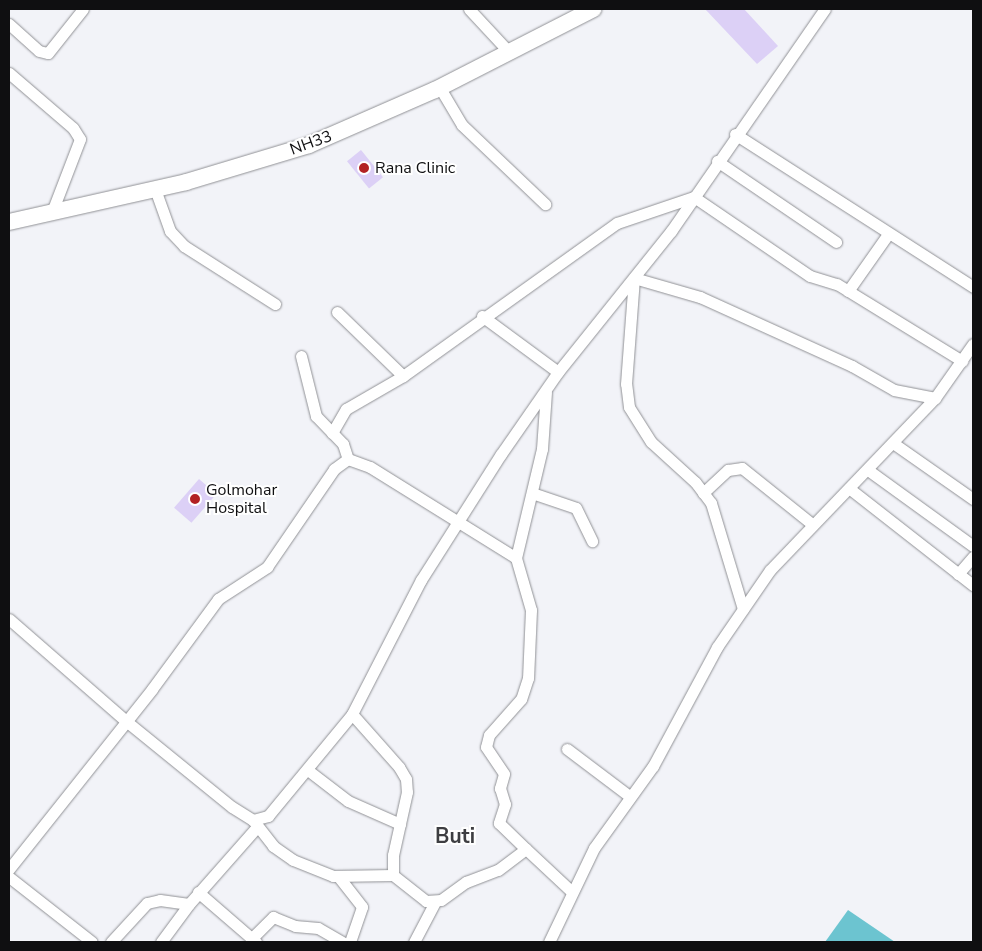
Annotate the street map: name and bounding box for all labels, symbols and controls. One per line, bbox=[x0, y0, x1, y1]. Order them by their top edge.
street label: NH33 bbox=[287, 127, 335, 159]
place label: Rana Clinic bbox=[375, 158, 455, 178]
marker: Rana Clinic bbox=[357, 161, 371, 175]
place label: Golmohar Hospital bbox=[206, 480, 277, 518]
marker: Golmohar Hospital bbox=[188, 492, 202, 506]
district label: Buti bbox=[435, 823, 475, 849]

